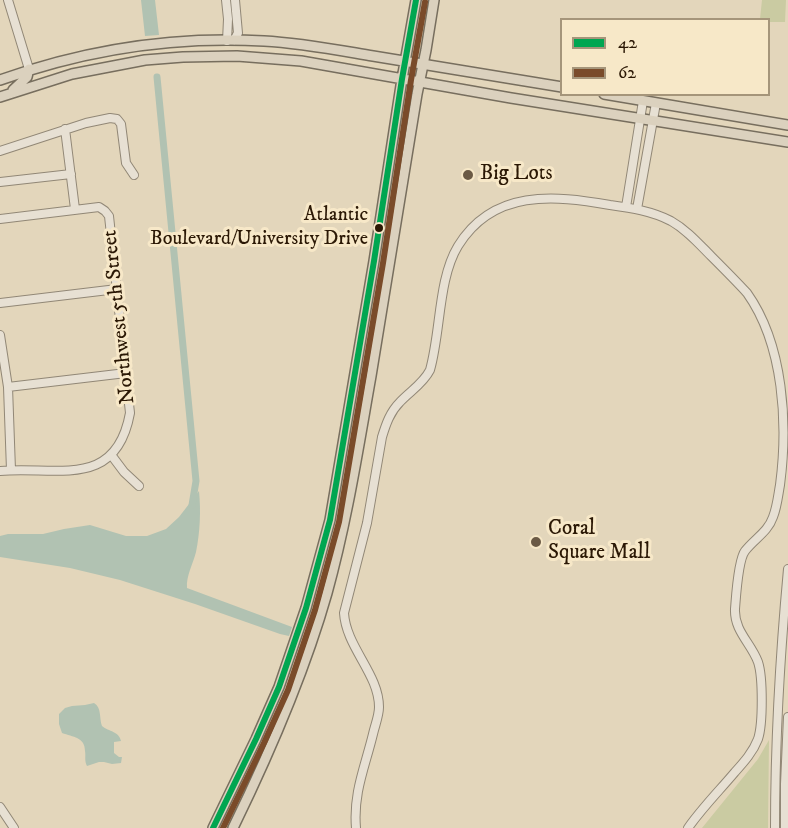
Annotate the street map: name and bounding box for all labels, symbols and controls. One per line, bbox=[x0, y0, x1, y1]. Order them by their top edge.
legend bbox=[560, 18, 770, 96]
text: 42 bbox=[618, 32, 637, 54]
text: 62 bbox=[618, 62, 636, 84]
place label: Big Lots bbox=[480, 162, 552, 188]
marker: Big Lots bbox=[461, 168, 475, 182]
place label: Atlantic Boulevard/University Drive bbox=[150, 204, 368, 251]
marker: Atlantic Boulevard/University Drive bbox=[373, 222, 385, 234]
street label: Northwest 5th Street bbox=[98, 229, 142, 405]
place label: Coral Square Mall bbox=[548, 517, 650, 567]
marker: Coral Square Mall bbox=[529, 535, 543, 549]

